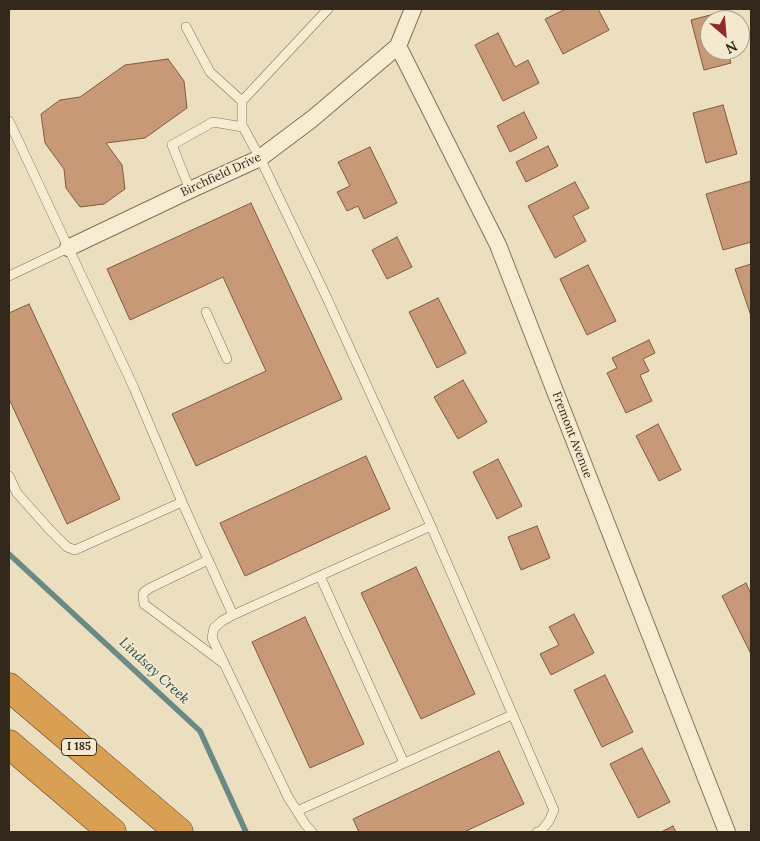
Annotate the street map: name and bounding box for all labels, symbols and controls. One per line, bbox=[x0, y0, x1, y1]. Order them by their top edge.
north arrow bbox=[700, 10, 750, 60]
text: N bbox=[722, 37, 740, 58]
street label: Birchfield Drive bbox=[179, 150, 263, 200]
street label: Fremont Avenue bbox=[549, 390, 595, 480]
water label: Lindsay Creek bbox=[115, 634, 193, 708]
road number: I 185 bbox=[62, 739, 96, 756]

